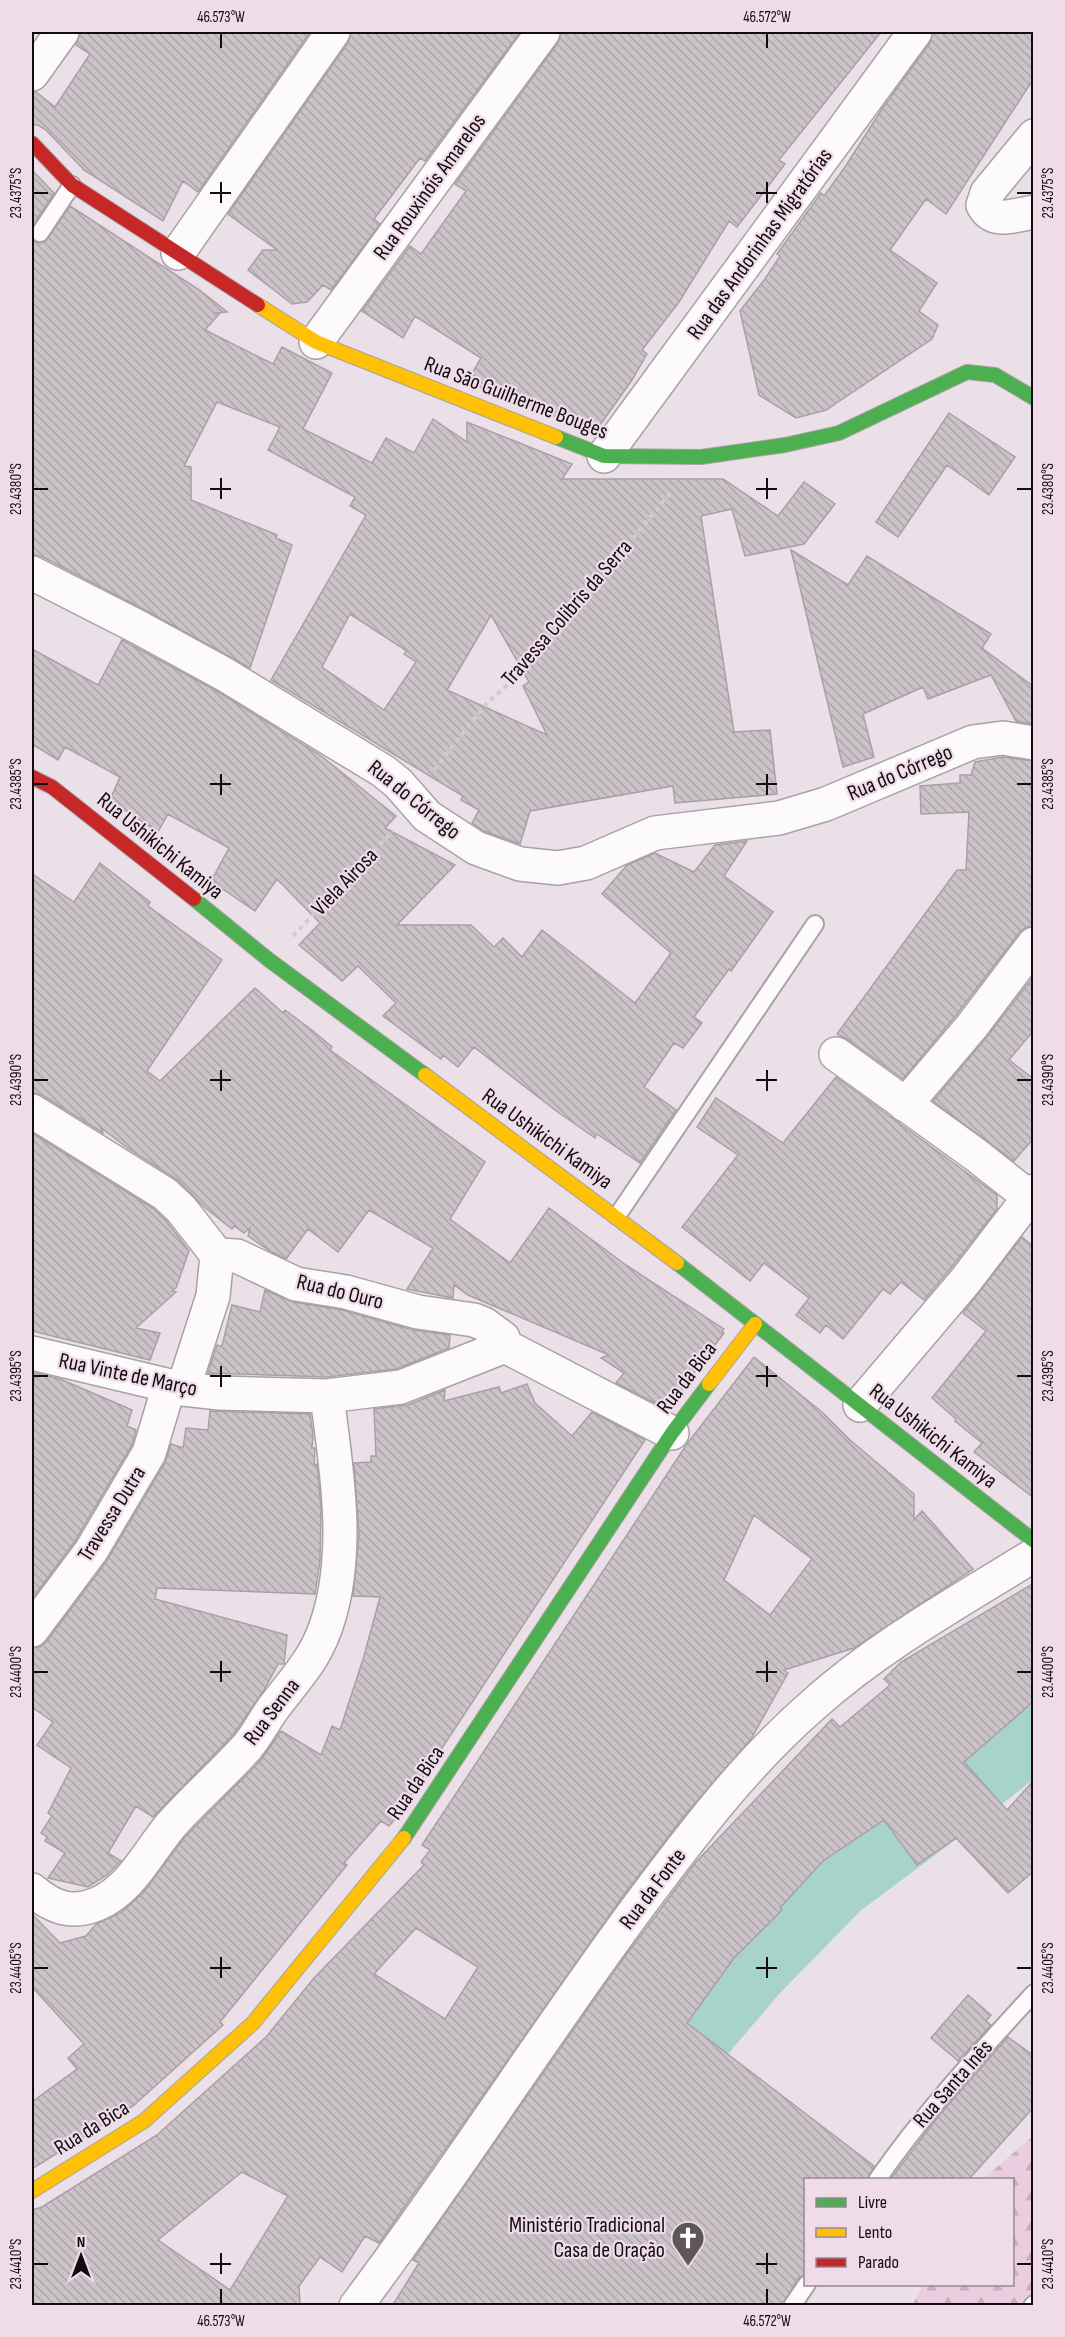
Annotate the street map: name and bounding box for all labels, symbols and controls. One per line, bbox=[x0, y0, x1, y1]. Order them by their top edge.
text: 46.573°W bbox=[197, 8, 245, 27]
text: 46.572°W bbox=[743, 8, 791, 27]
street label: Rua Rouxinóis Amarelos bbox=[368, 108, 492, 265]
street label: Rua das Andorinhas Migratórias bbox=[682, 143, 839, 345]
text: 23.4375°S bbox=[7, 168, 26, 218]
text: 23.4375°S bbox=[1039, 168, 1058, 218]
street label: Rua São Guilherme Bouges bbox=[420, 350, 612, 446]
text: 23.4380°S bbox=[7, 463, 26, 515]
text: 23.4380°S bbox=[1039, 463, 1058, 515]
street label: Travessa Colibris da Serra bbox=[496, 534, 638, 692]
street label: Rua do Córrego bbox=[843, 739, 957, 807]
street label: Rua do Córrego bbox=[362, 754, 466, 846]
text: 23.4385°S bbox=[7, 758, 26, 810]
text: 23.4385°S bbox=[1039, 758, 1058, 810]
street label: Rua Ushikichi Kamiya bbox=[91, 787, 229, 905]
street label: Viela Airosa bbox=[306, 842, 384, 922]
text: 23.4390°S bbox=[7, 1054, 26, 1106]
text: 23.4390°S bbox=[1039, 1054, 1058, 1106]
street label: Rua Ushikichi Kamiya bbox=[476, 1082, 618, 1196]
street label: Rua do Ouro bbox=[294, 1268, 386, 1316]
street label: Rua da Bica bbox=[651, 1337, 723, 1419]
street label: Rua Vinte de Março bbox=[56, 1347, 200, 1403]
text: 23.4395°S bbox=[7, 1350, 26, 1402]
text: 23.4395°S bbox=[1039, 1350, 1058, 1402]
street label: Rua Ushikichi Kamiya bbox=[864, 1378, 1002, 1494]
street label: Travessa Dutra bbox=[72, 1461, 152, 1567]
text: 23.4400°S bbox=[7, 1646, 26, 1698]
text: 23.4400°S bbox=[1039, 1646, 1058, 1698]
street label: Rua Senna bbox=[238, 1673, 306, 1751]
street label: Rua da Bica bbox=[382, 1741, 450, 1825]
street label: Rua da Fonte bbox=[614, 1843, 692, 1935]
text: 23.4405°S bbox=[7, 1942, 26, 1994]
text: 23.4405°S bbox=[1039, 1942, 1058, 1994]
street label: Rua Santa Inês bbox=[907, 2034, 999, 2134]
street label: Rua da Bica bbox=[50, 2094, 134, 2162]
legend bbox=[804, 2178, 1014, 2286]
text: Livre bbox=[858, 2192, 887, 2213]
place label: Ministério Tradicional Casa de Oração bbox=[509, 2212, 665, 2264]
church icon: Ministério Tradicional Casa de Oração bbox=[670, 2220, 706, 2267]
text: Lento bbox=[858, 2222, 892, 2243]
north arrow bbox=[51, 2226, 111, 2286]
text: N bbox=[77, 2233, 85, 2252]
text: 23.4410°S bbox=[7, 2239, 26, 2289]
text: 23.4410°S bbox=[1039, 2239, 1058, 2289]
text: Parado bbox=[858, 2252, 899, 2273]
text: 46.573°W bbox=[197, 2312, 245, 2331]
text: 46.572°W bbox=[743, 2312, 791, 2331]

